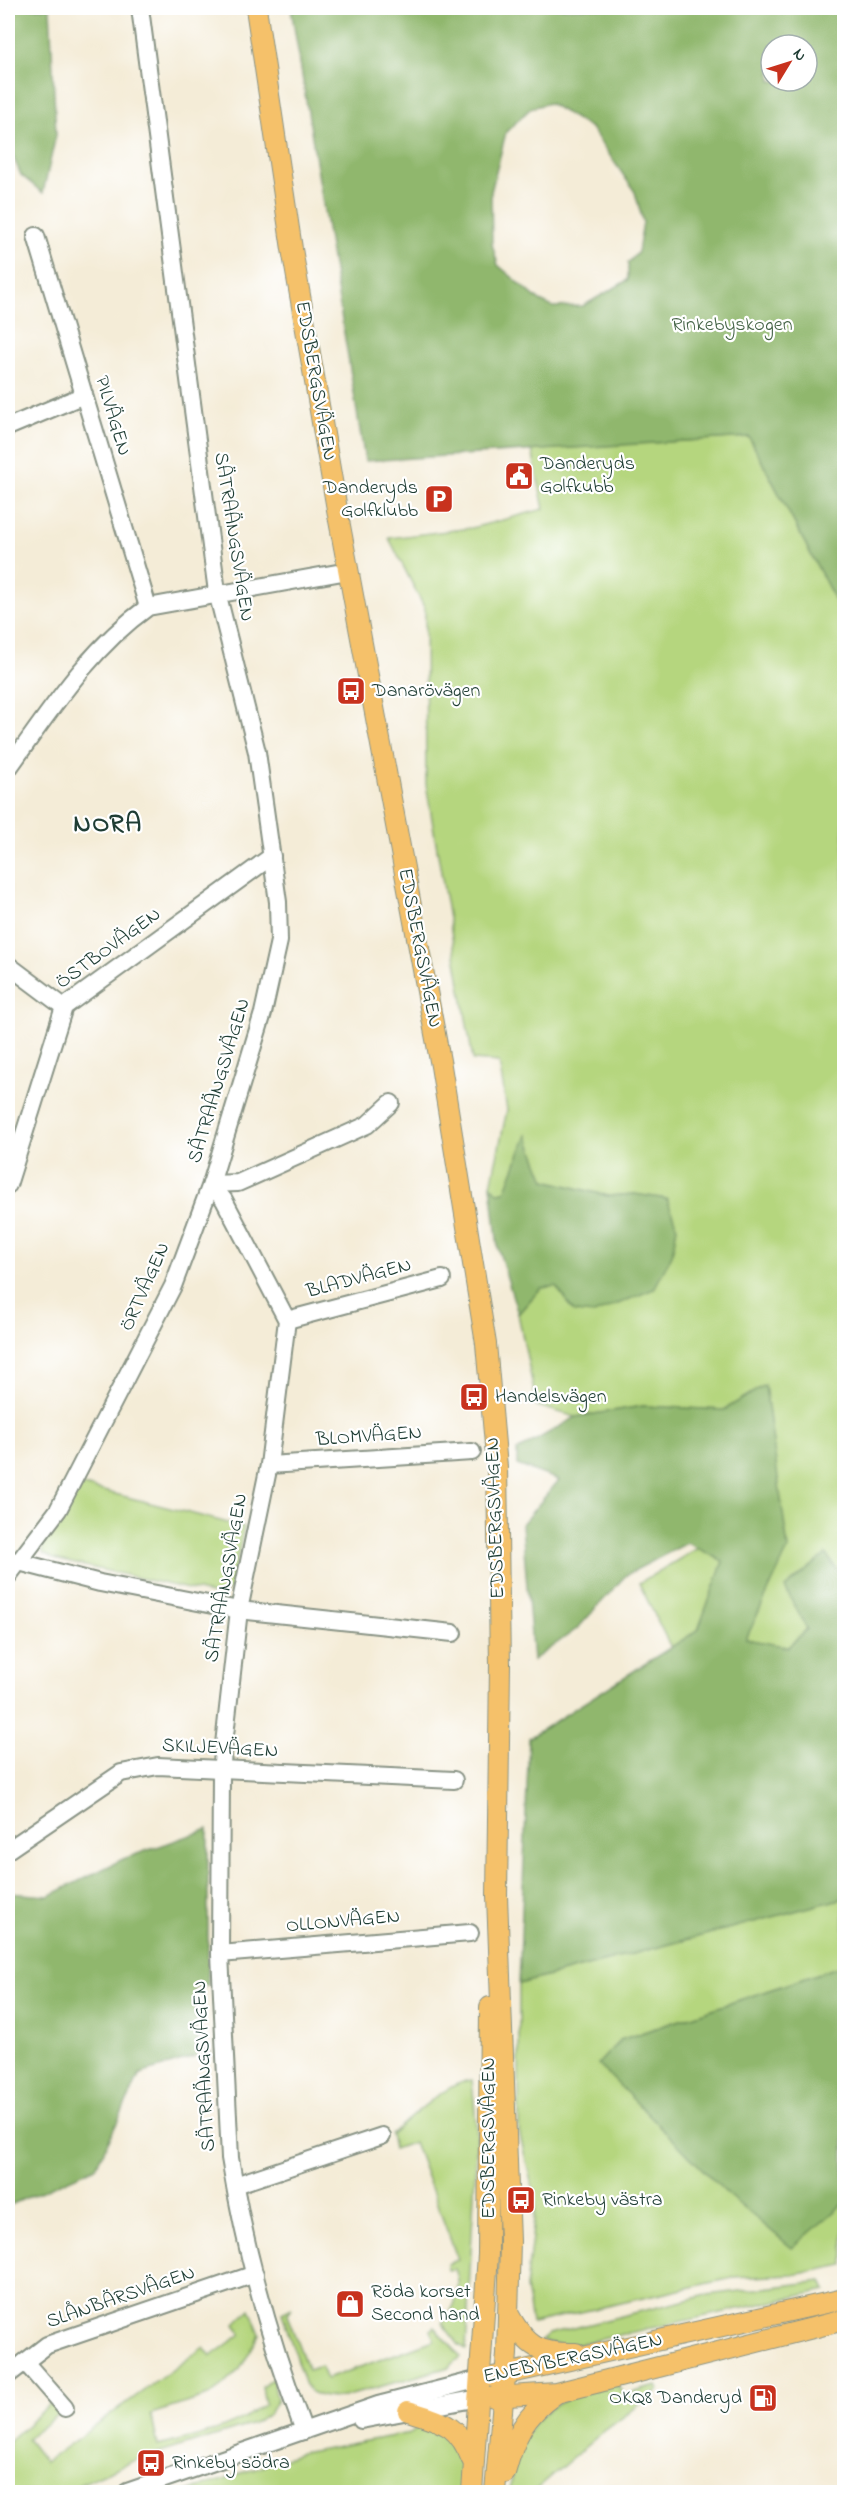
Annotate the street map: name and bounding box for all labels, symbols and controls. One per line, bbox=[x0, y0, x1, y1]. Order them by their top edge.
north arrow bbox=[759, 33, 819, 93]
text: N bbox=[786, 43, 812, 67]
street label: EDSBERGSVÄGEN bbox=[287, 299, 343, 463]
park label: Rinkebyskogen bbox=[671, 311, 793, 341]
street label: PILVÄGEN bbox=[86, 372, 138, 460]
street label: SÄTRAÄNGSVÄGEN bbox=[205, 450, 261, 624]
place label: Danderyds Golfkubb bbox=[539, 450, 635, 502]
public building icon: Danderyds Golfkubb bbox=[503, 460, 535, 492]
place label: Danderyds Golfklubb bbox=[322, 474, 418, 526]
parking icon: Danderyds Golfklubb bbox=[423, 483, 455, 515]
bus stop icon: Danarövägen bbox=[335, 675, 367, 707]
place label: Danarövägen bbox=[371, 677, 481, 707]
district label: NORA bbox=[73, 806, 143, 844]
street label: EDSBERGSVÄGEN bbox=[389, 866, 449, 1030]
street label: ÖSTBOVÄGEN bbox=[50, 901, 168, 997]
street label: SÄTRAÄNGSVÄGEN bbox=[181, 995, 259, 1167]
street label: ÖRTVÄGEN bbox=[114, 1238, 178, 1336]
street label: BLADVÄGEN bbox=[302, 1251, 415, 1307]
bus stop icon: Handelsvägen bbox=[458, 1381, 490, 1413]
place label: Handelsvägen bbox=[495, 1383, 607, 1413]
street label: BLOMVÄGEN bbox=[314, 1419, 423, 1455]
street label: EDSBERGSVÄGEN bbox=[479, 1437, 513, 1599]
street label: SÄTRAÄNGSVÄGEN bbox=[198, 1491, 256, 1665]
street label: SKILJEVÄGEN bbox=[161, 1731, 279, 1767]
street label: OLLONVÄGEN bbox=[285, 1903, 401, 1941]
street label: SÄTRAÄNGSVÄGEN bbox=[186, 1980, 224, 2152]
street label: EDSBERGSVÄGEN bbox=[475, 2057, 504, 2219]
bus stop icon: Rinkeby västra bbox=[505, 2184, 537, 2216]
place label: Rinkeby västra bbox=[542, 2186, 663, 2215]
street label: SLÅNBÄRSVÄGEN bbox=[43, 2259, 199, 2337]
place label: Röda korset Second hand bbox=[371, 2278, 480, 2330]
shop icon: Röda korset Second hand bbox=[334, 2288, 366, 2320]
street label: ENEBYBERGSVÄGEN bbox=[481, 2326, 665, 2392]
fuel station icon: OKQ8 Danderyd bbox=[747, 2382, 779, 2414]
place label: OKQ8 Danderyd bbox=[609, 2384, 742, 2413]
bus stop icon: Rinkeby södra bbox=[135, 2447, 167, 2479]
place label: Rinkeby södra bbox=[172, 2449, 290, 2478]

